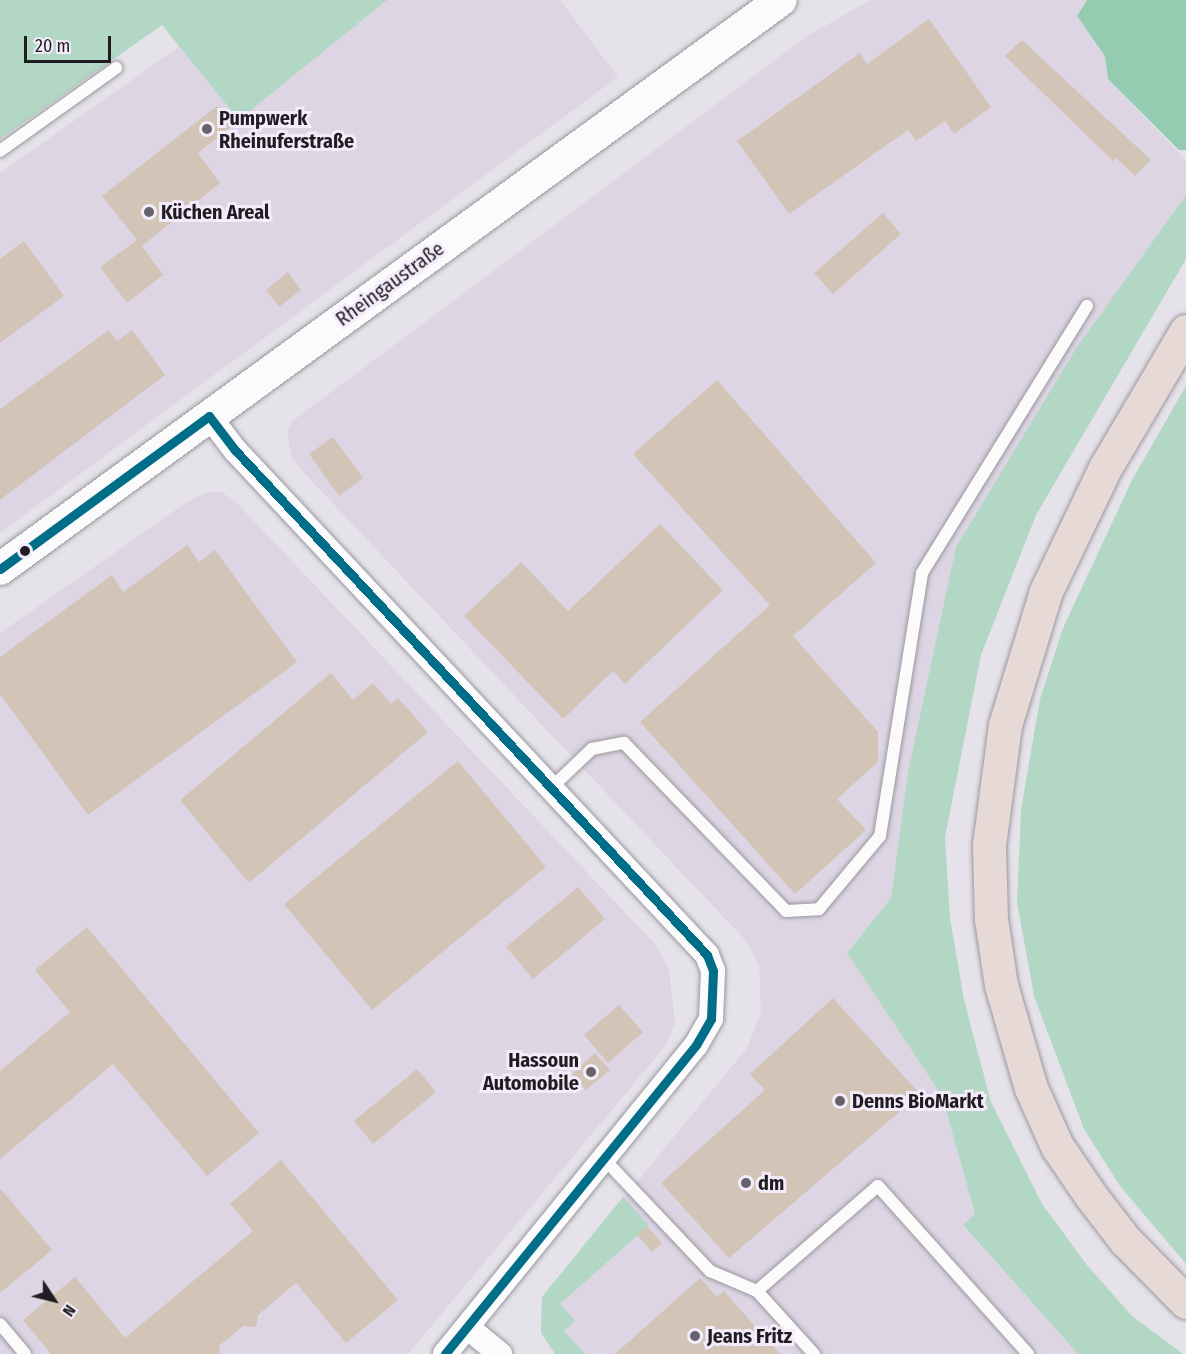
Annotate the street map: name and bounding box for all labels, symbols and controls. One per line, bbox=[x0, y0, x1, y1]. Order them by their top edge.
scale bar bbox=[27, 24, 114, 62]
text: 20 m bbox=[35, 35, 70, 57]
place label: Pumpwerk Rheinuferstraße bbox=[219, 106, 354, 153]
marker: Pumpwerk Rheinuferstraße bbox=[200, 122, 214, 136]
place label: Küchen Areal bbox=[161, 200, 270, 224]
marker: Küchen Areal bbox=[142, 205, 156, 219]
street label: Rheingaustraße bbox=[331, 237, 449, 331]
unlabelled marker bbox=[19, 545, 31, 557]
place label: Hassoun Automobile bbox=[483, 1048, 579, 1095]
marker: Hassoun Automobile bbox=[584, 1065, 598, 1079]
place label: Denns BioMarkt bbox=[852, 1089, 984, 1113]
marker: Denns BioMarkt bbox=[833, 1094, 847, 1108]
place label: dm bbox=[758, 1171, 784, 1195]
marker: dm bbox=[739, 1176, 753, 1190]
north arrow bbox=[24, 1270, 84, 1330]
text: N bbox=[59, 1301, 80, 1320]
place label: Jeans Fritz bbox=[707, 1324, 792, 1348]
marker: Jeans Fritz bbox=[688, 1329, 702, 1343]

